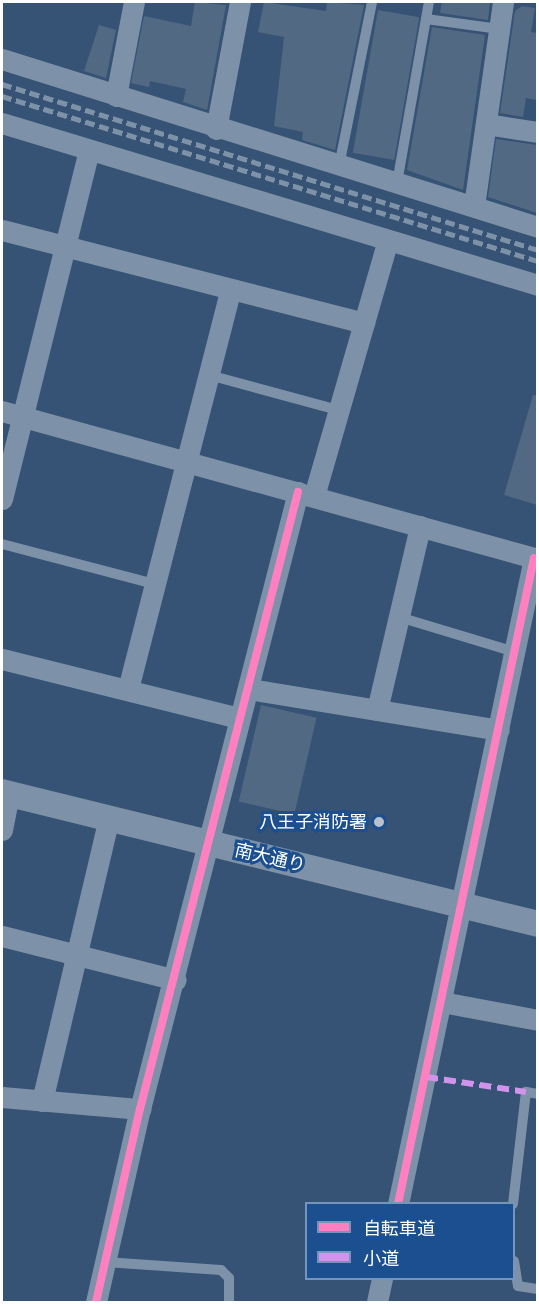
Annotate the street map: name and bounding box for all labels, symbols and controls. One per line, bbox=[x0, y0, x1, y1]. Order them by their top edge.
place label: 八王子消防署 bbox=[259, 811, 367, 833]
marker: 八王子消防署 bbox=[372, 815, 386, 829]
street label: 南大通り bbox=[232, 839, 308, 877]
legend bbox=[305, 1202, 515, 1280]
text: 自転車道 bbox=[363, 1218, 435, 1239]
text: 小道 bbox=[363, 1248, 399, 1269]

